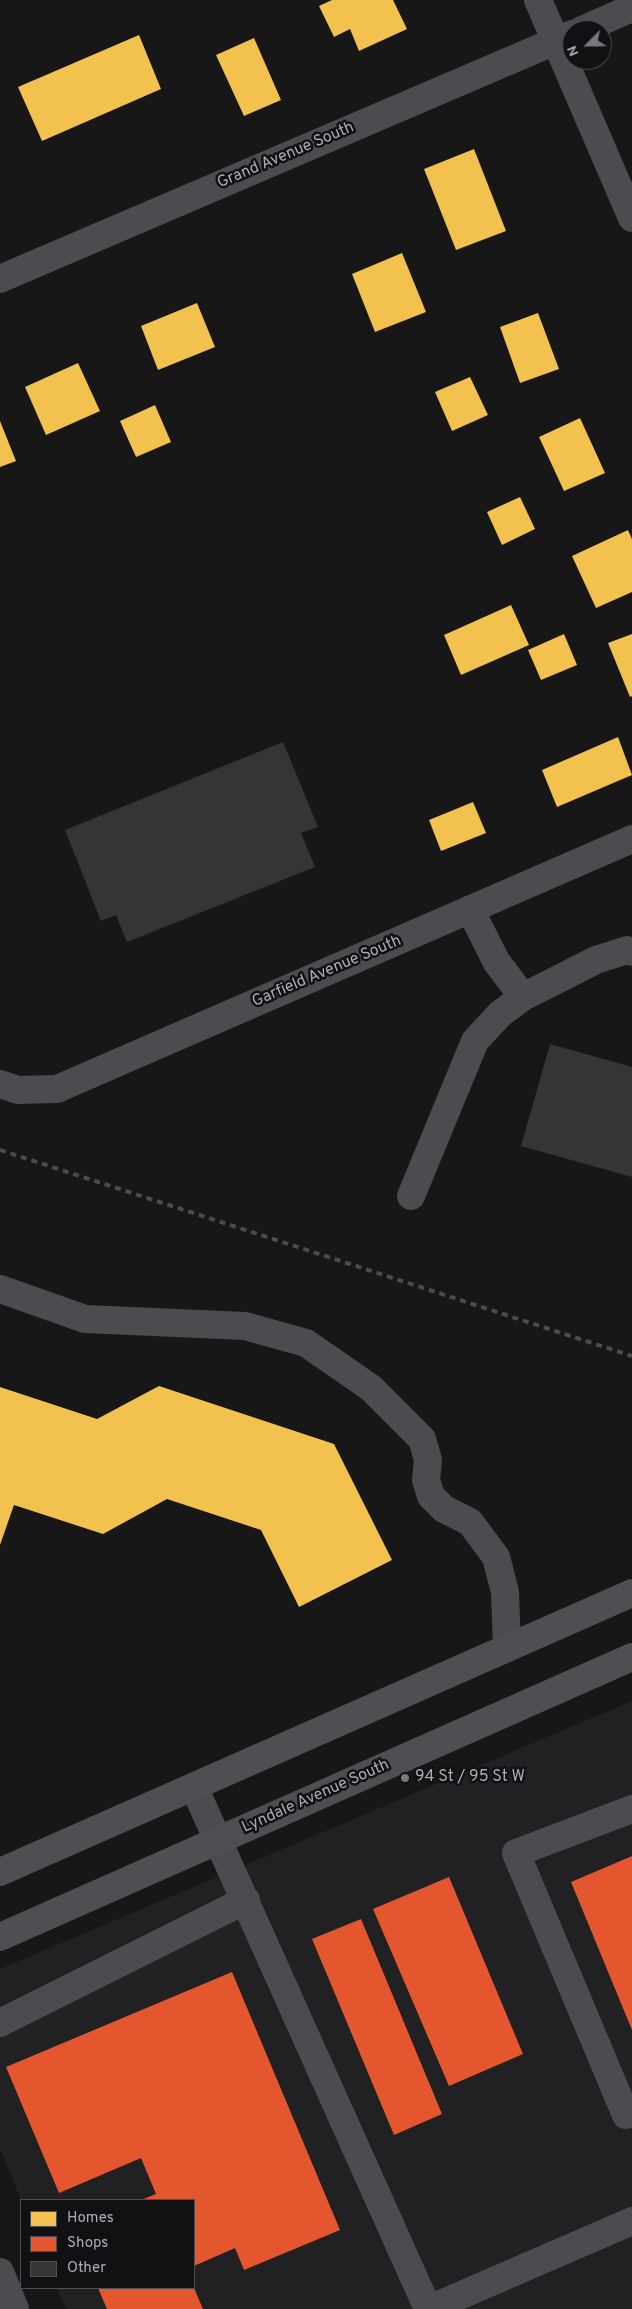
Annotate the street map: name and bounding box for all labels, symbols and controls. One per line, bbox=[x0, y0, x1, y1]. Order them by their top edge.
north arrow bbox=[562, 20, 612, 70]
text: N bbox=[564, 43, 583, 59]
street label: Grand Avenue South bbox=[215, 118, 357, 194]
street label: Garfield Avenue South bbox=[250, 932, 404, 1012]
street label: Lyndale Avenue South bbox=[239, 1756, 393, 1838]
place label: 94 St / 95 St W bbox=[415, 1768, 525, 1788]
marker: 94 St / 95 St W bbox=[399, 1772, 411, 1784]
legend bbox=[20, 2199, 195, 2289]
text: Homes bbox=[67, 2209, 114, 2228]
text: Shops bbox=[67, 2234, 108, 2253]
text: Other bbox=[67, 2259, 106, 2278]

